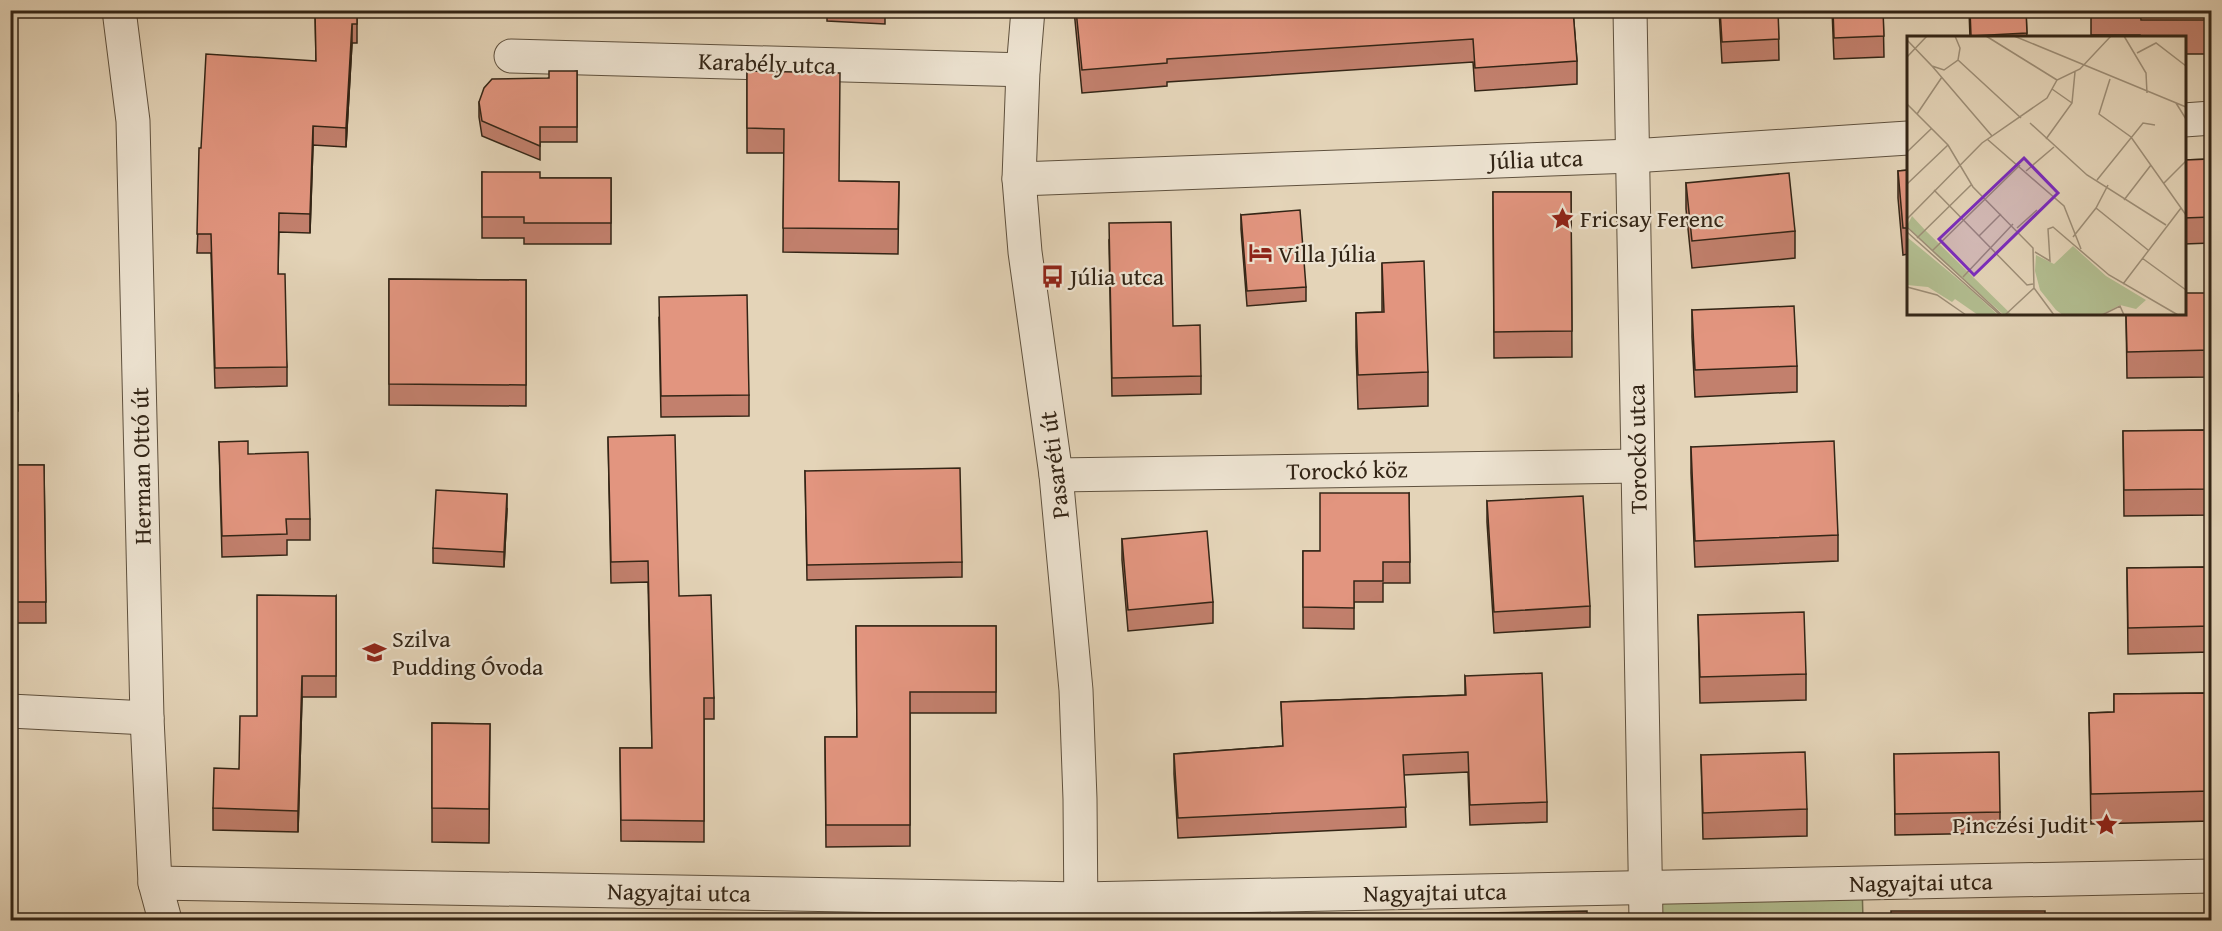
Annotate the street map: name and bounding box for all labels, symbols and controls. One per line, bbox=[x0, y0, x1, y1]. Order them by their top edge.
inset map bbox=[1907, 36, 2186, 315]
street label: Karabély utca bbox=[698, 43, 837, 83]
street label: Júlia utca bbox=[1485, 140, 1584, 178]
place label: Fricsay Ferenc bbox=[1580, 201, 1724, 236]
place icon: Fricsay Ferenc bbox=[1549, 205, 1575, 231]
place label: Villa Júlia bbox=[1278, 236, 1377, 271]
hotel icon: Villa Júlia bbox=[1247, 240, 1273, 266]
place label: Júlia utca bbox=[1067, 259, 1165, 294]
bus stop icon: Júlia utca bbox=[1039, 263, 1065, 289]
street label: Torockó utca bbox=[1618, 383, 1656, 514]
street label: Herman Ottó út bbox=[122, 387, 160, 545]
street label: Pasaréti út bbox=[1030, 409, 1078, 521]
street label: Torockó köz bbox=[1286, 451, 1408, 489]
place label: Szilva Pudding Óvoda bbox=[392, 621, 544, 684]
school or university icon: Szilva Pudding Óvoda bbox=[361, 639, 387, 665]
place label: Pinczési Judit bbox=[1952, 807, 2089, 842]
place icon: Pinczési Judit bbox=[2093, 811, 2119, 837]
street label: Nagyajtai utca bbox=[1849, 863, 1994, 901]
street label: Nagyajtai utca bbox=[607, 873, 752, 911]
street label: Nagyajtai utca bbox=[1363, 873, 1508, 911]

